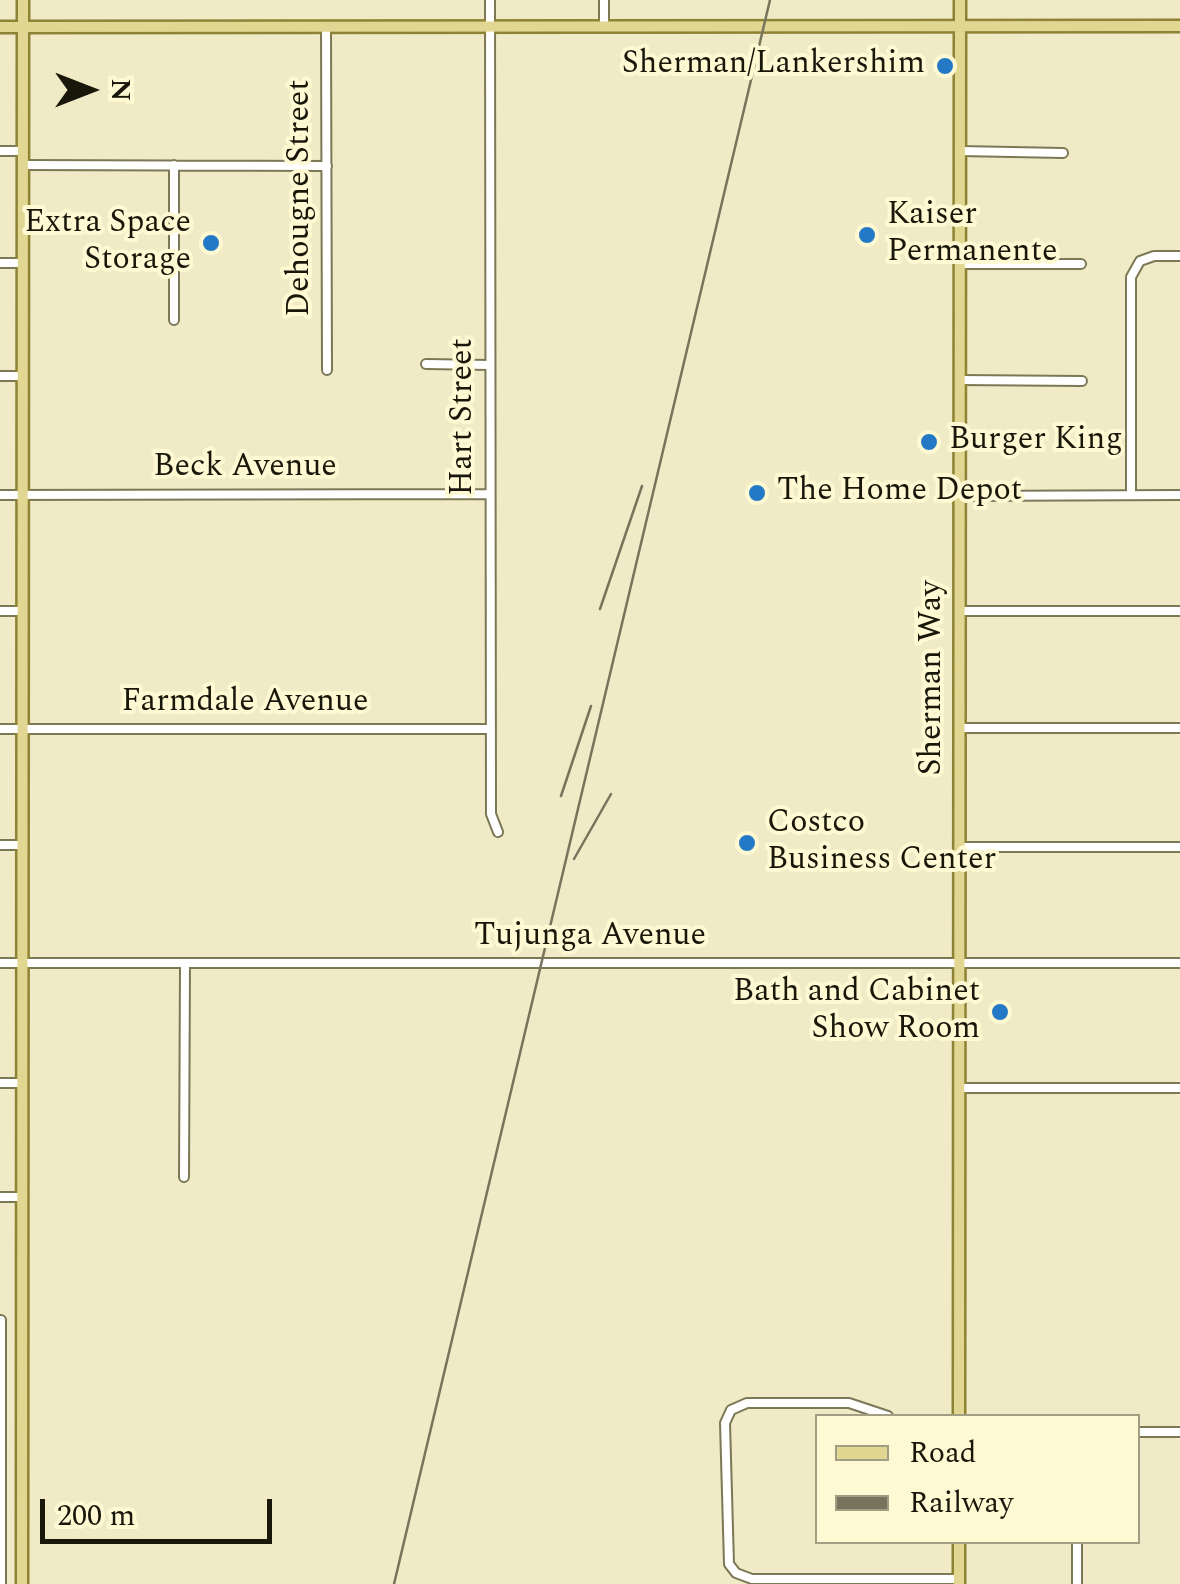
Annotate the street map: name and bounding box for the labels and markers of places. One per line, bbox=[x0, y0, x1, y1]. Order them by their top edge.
place label: Sherman/Lankershim bbox=[622, 47, 925, 85]
marker: Sherman/Lankershim bbox=[934, 55, 956, 77]
place label: Kaiser Permanente bbox=[887, 198, 1058, 273]
place label: Extra Space Storage bbox=[24, 206, 191, 281]
marker: Kaiser Permanente bbox=[856, 224, 878, 246]
marker: Extra Space Storage bbox=[200, 232, 222, 254]
place label: Burger King bbox=[949, 423, 1123, 461]
marker: Burger King bbox=[918, 431, 940, 453]
place label: The Home Depot bbox=[777, 474, 1022, 512]
marker: The Home Depot bbox=[746, 482, 768, 504]
place label: Costco Business Center bbox=[767, 806, 996, 881]
marker: Costco Business Center bbox=[736, 832, 758, 854]
place label: Bath and Cabinet Show Room bbox=[733, 975, 980, 1050]
marker: Bath and Cabinet Show Room bbox=[989, 1001, 1011, 1023]

